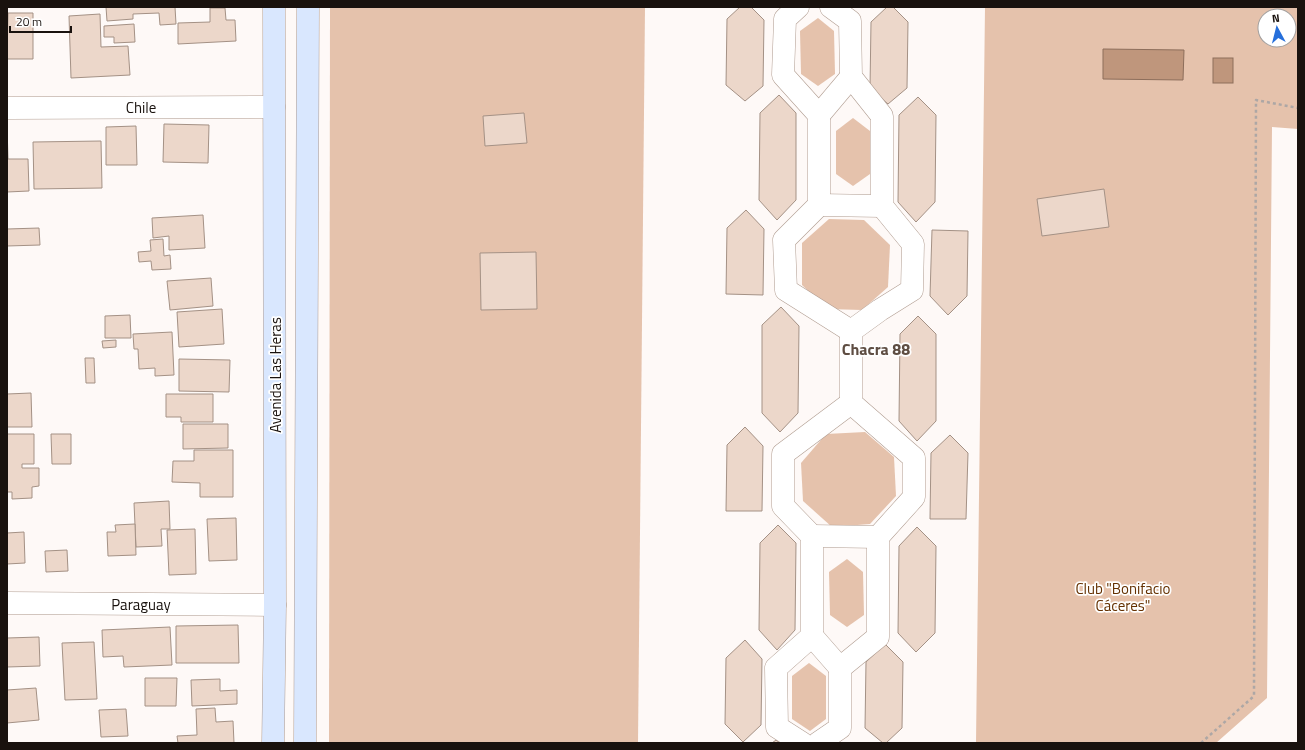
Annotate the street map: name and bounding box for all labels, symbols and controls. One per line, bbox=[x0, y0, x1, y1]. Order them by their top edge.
scale bar bbox=[10, 8, 71, 34]
north arrow bbox=[1257, 8, 1297, 48]
text: N bbox=[1271, 10, 1281, 26]
text: 20 m bbox=[16, 12, 42, 31]
street label: Chile bbox=[126, 96, 156, 119]
street label: Avenida Las Heras bbox=[264, 317, 287, 433]
district label: Chacra 88 bbox=[842, 337, 910, 361]
park label: Club "Bonifacio Cáceres" bbox=[1075, 577, 1171, 617]
street label: Paraguay bbox=[111, 593, 171, 616]

